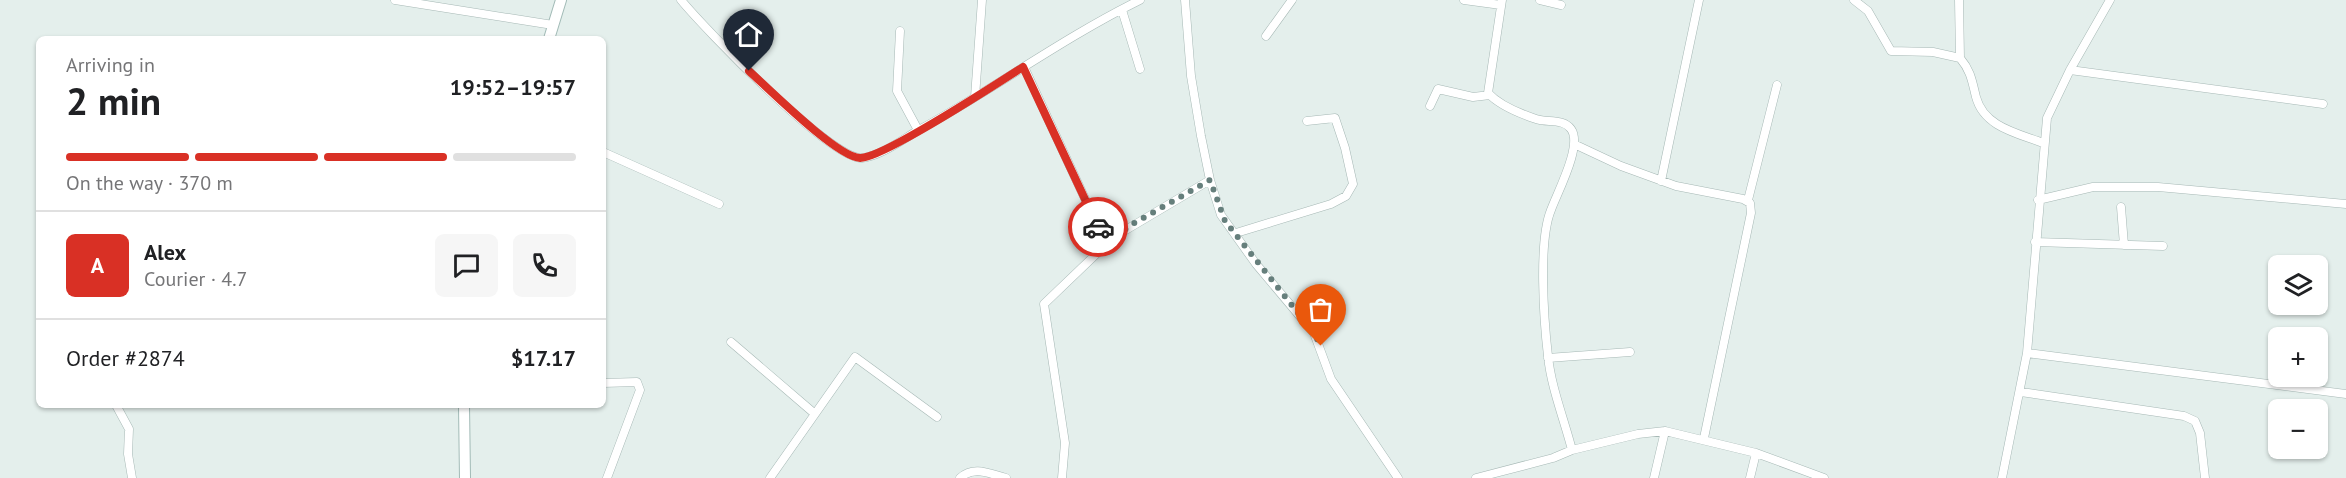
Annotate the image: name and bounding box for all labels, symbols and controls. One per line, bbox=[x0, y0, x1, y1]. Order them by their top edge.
pin bbox=[723, 9, 774, 71]
icon: home bbox=[732, 18, 765, 51]
text: Arriving in bbox=[66, 52, 155, 78]
text: 19:52–19:57 bbox=[450, 73, 576, 101]
text: 2 min bbox=[66, 75, 161, 126]
text: On the way · 370 m bbox=[66, 170, 233, 196]
courier bbox=[1068, 197, 1128, 257]
icon: car bbox=[1082, 211, 1115, 244]
button: chat bbox=[435, 234, 498, 297]
button: phone bbox=[513, 234, 576, 297]
text: Alex bbox=[144, 238, 186, 266]
text: A bbox=[91, 251, 104, 279]
map controls bbox=[2268, 255, 2328, 459]
button: layers bbox=[2268, 255, 2328, 315]
text: Courier · 4.7 bbox=[144, 266, 247, 292]
pin bbox=[1295, 284, 1346, 346]
icon: bag bbox=[1304, 293, 1337, 326]
button: + bbox=[2268, 327, 2328, 387]
text: Order #2874 bbox=[66, 344, 185, 372]
text: $17.17 bbox=[511, 344, 576, 372]
button: − bbox=[2268, 399, 2328, 459]

